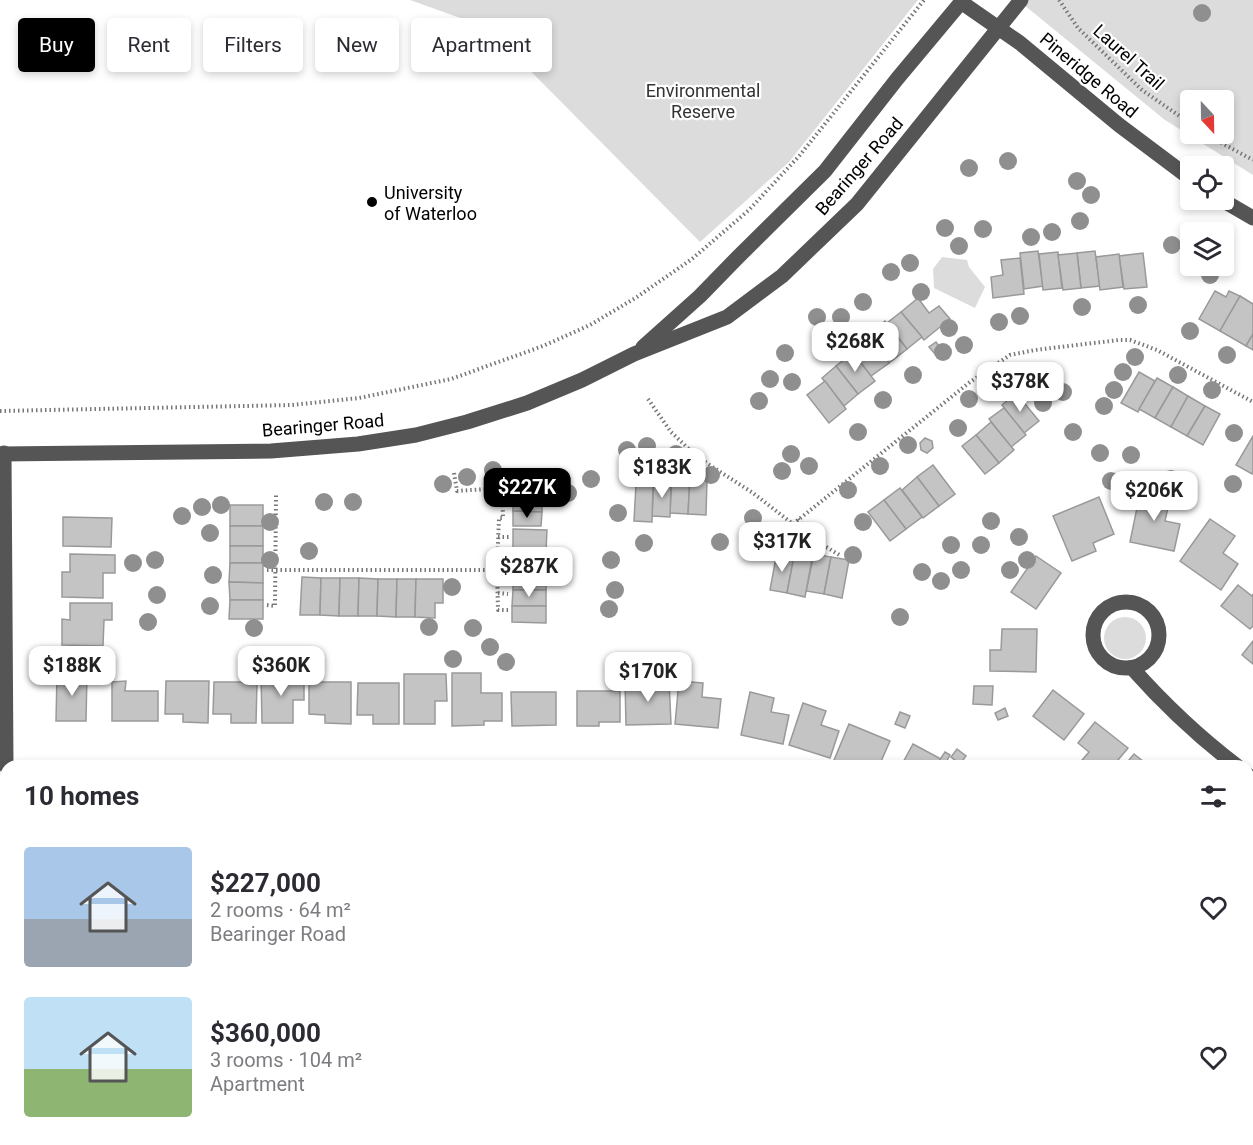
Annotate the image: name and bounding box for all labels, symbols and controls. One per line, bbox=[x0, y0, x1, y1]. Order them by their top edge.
chip: Buy bbox=[18, 18, 95, 72]
chip: Rent bbox=[107, 18, 191, 72]
chip: Filters bbox=[203, 18, 303, 72]
chip: New bbox=[315, 18, 399, 72]
chip: Apartment bbox=[411, 18, 552, 72]
street label: Laurel Trail bbox=[1089, 20, 1169, 94]
street label: Pineridge Road bbox=[1036, 28, 1142, 122]
park label: Environmental Reserve bbox=[646, 80, 760, 122]
north arrow bbox=[1180, 90, 1234, 144]
map controls bbox=[1180, 90, 1234, 276]
street label: Bearinger Road bbox=[811, 113, 907, 219]
button: locate bbox=[1180, 156, 1234, 210]
place label: University of Waterloo bbox=[384, 182, 477, 224]
marker: University of Waterloo bbox=[365, 195, 379, 209]
button: layers bbox=[1180, 222, 1234, 276]
pin: $268K bbox=[813, 322, 897, 373]
text: $268K bbox=[826, 329, 884, 353]
pin: $378K bbox=[978, 362, 1062, 413]
text: $378K bbox=[991, 369, 1049, 393]
street label: Bearinger Road bbox=[261, 409, 385, 441]
pin: $183K bbox=[620, 448, 704, 499]
text: $183K bbox=[633, 455, 691, 479]
pin: $227K bbox=[485, 468, 569, 519]
pin: $206K bbox=[1112, 471, 1196, 522]
text: $227K bbox=[498, 475, 556, 499]
text: $206K bbox=[1125, 478, 1183, 502]
pin: $317K bbox=[740, 522, 824, 573]
text: $317K bbox=[753, 529, 811, 553]
pin: $287K bbox=[487, 547, 571, 598]
text: $287K bbox=[500, 554, 558, 578]
pin: $188K bbox=[30, 646, 114, 697]
pin: $360K bbox=[239, 646, 323, 697]
pin: $170K bbox=[606, 652, 690, 703]
text: $188K bbox=[43, 653, 101, 677]
text: $360K bbox=[252, 653, 310, 677]
text: $170K bbox=[619, 659, 677, 683]
icon: filters bbox=[1197, 780, 1230, 813]
text: 10 homes bbox=[24, 781, 139, 811]
text: $227,000 bbox=[210, 868, 321, 898]
icon: home bbox=[72, 871, 144, 943]
icon: heart bbox=[1197, 891, 1230, 924]
text: 2 rooms · 64 m² bbox=[210, 898, 351, 922]
text: Bearinger Road bbox=[210, 922, 346, 946]
text: $360,000 bbox=[210, 1018, 321, 1048]
icon: home bbox=[72, 1021, 144, 1093]
icon: heart bbox=[1197, 1041, 1230, 1074]
text: 3 rooms · 104 m² bbox=[210, 1048, 362, 1072]
text: Apartment bbox=[210, 1072, 305, 1096]

